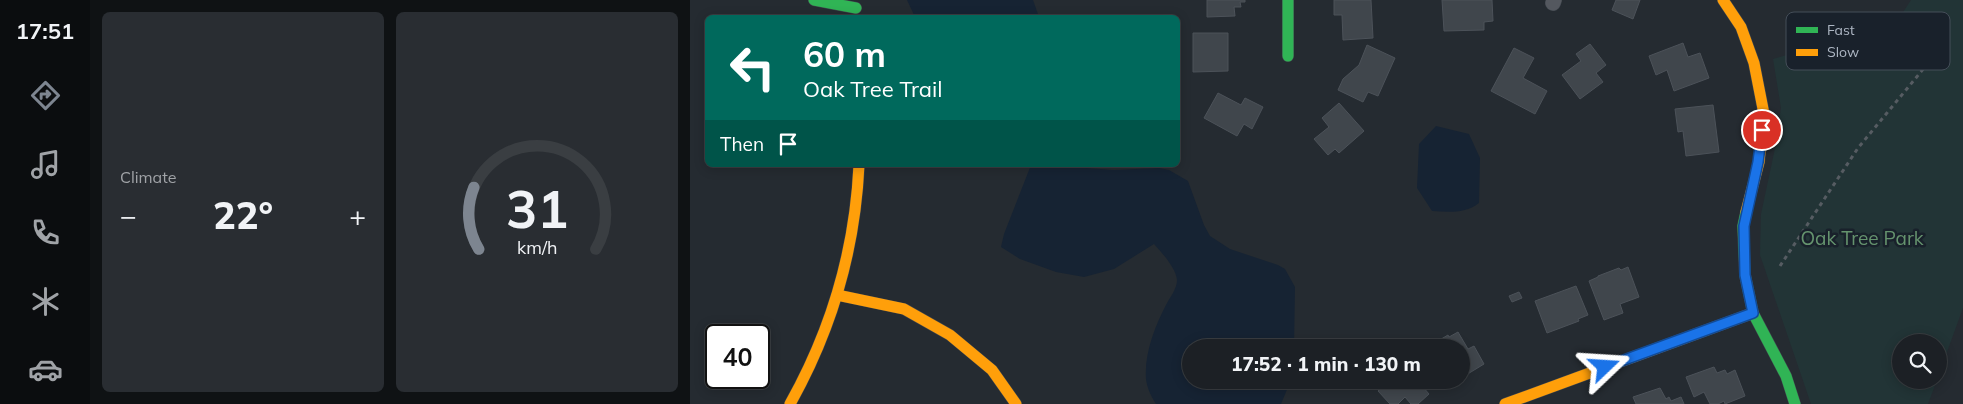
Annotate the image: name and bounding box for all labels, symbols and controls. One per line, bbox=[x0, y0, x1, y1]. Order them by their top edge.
legend bbox=[1786, 12, 1950, 70]
text: 17:51 bbox=[16, 17, 74, 45]
text: Fast bbox=[1827, 21, 1855, 39]
text: 60 m bbox=[803, 32, 886, 76]
icon: left bbox=[720, 35, 785, 100]
text: Slow bbox=[1827, 43, 1859, 61]
text: Oak Tree Trail bbox=[803, 75, 943, 103]
icon: directions bbox=[28, 78, 63, 113]
pin bbox=[1741, 109, 1783, 151]
icon: arrive bbox=[1748, 116, 1776, 144]
icon: arrive bbox=[774, 130, 802, 158]
text: Then bbox=[720, 132, 764, 156]
icon: music bbox=[28, 147, 63, 182]
text: Climate bbox=[120, 167, 176, 187]
text: 31 bbox=[506, 176, 568, 241]
text: 22° bbox=[213, 191, 273, 239]
text: − bbox=[120, 198, 137, 233]
text: + bbox=[349, 198, 366, 233]
icon: phone bbox=[28, 215, 63, 250]
park label: Oak Tree Park bbox=[1800, 226, 1924, 250]
text: km/h bbox=[517, 236, 557, 258]
icon: climate bbox=[28, 284, 63, 319]
speed limit sign: 40 bbox=[705, 324, 770, 389]
map controls bbox=[1892, 334, 1947, 389]
button: search bbox=[1892, 334, 1947, 389]
position arrow bbox=[1578, 340, 1630, 392]
icon: car bbox=[28, 352, 63, 387]
text: 17:52 · 1 min · 130 m bbox=[1231, 352, 1421, 376]

